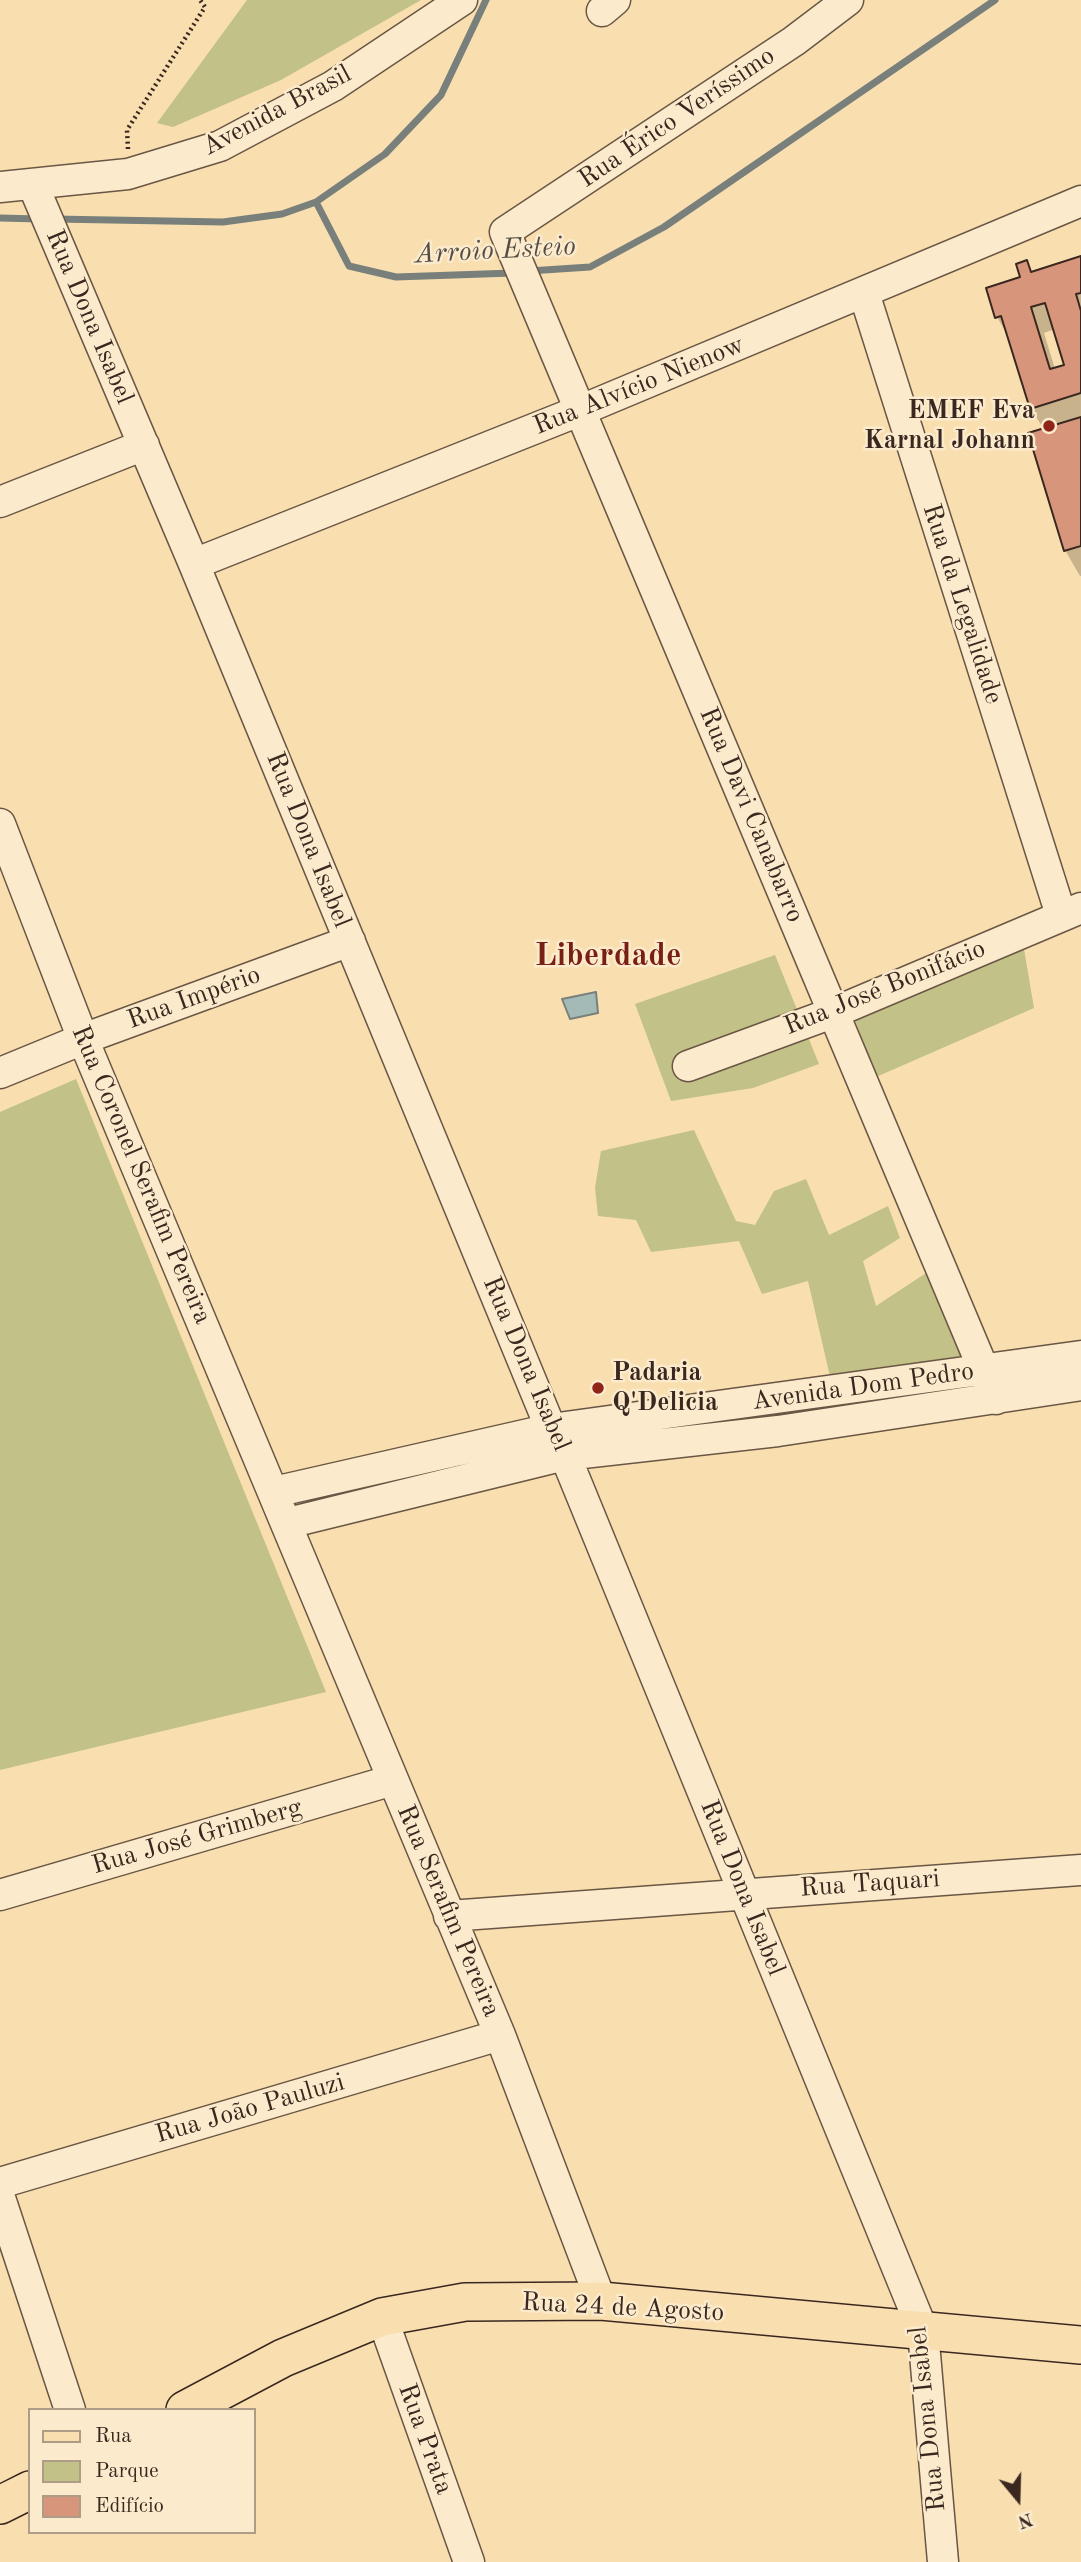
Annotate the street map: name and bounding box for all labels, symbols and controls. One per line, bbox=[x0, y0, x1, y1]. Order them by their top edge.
street label: Rua Érico Veríssimo bbox=[573, 41, 781, 195]
street label: Avenida Brasil bbox=[197, 59, 357, 163]
street label: Rua Dona Isabel bbox=[38, 225, 140, 409]
water label: Arroio Esteio bbox=[413, 230, 577, 272]
street label: Rua Alvício Nienow bbox=[529, 329, 749, 443]
place label: EMEF Eva Karnal Johann bbox=[864, 395, 1035, 457]
marker: EMEF Eva Karnal Johann bbox=[1041, 418, 1057, 434]
street label: Rua da Legalidade bbox=[915, 500, 1009, 708]
street label: Rua Davi Canabarro bbox=[692, 703, 810, 927]
street label: Rua Dona Isabel bbox=[259, 748, 357, 932]
street label: Rua José Bonifácio bbox=[780, 933, 990, 1043]
district label: Liberdade bbox=[534, 936, 682, 976]
street label: Rua Império bbox=[123, 959, 265, 1037]
street label: Rua Coronel Serafim Pereira bbox=[64, 1021, 218, 1329]
street label: Rua Dona Isabel bbox=[475, 1272, 577, 1456]
street label: Avenida Dom Pedro bbox=[750, 1356, 976, 1418]
place label: Padaria Q'Delicia bbox=[612, 1357, 718, 1418]
marker: Padaria Q'Delicia bbox=[590, 1380, 606, 1396]
street label: Rua José Grimberg bbox=[88, 1792, 306, 1882]
street label: Rua Dona Isabel bbox=[693, 1796, 791, 1980]
street label: Rua Serafim Pereira bbox=[389, 1800, 507, 2022]
street label: Rua Taquari bbox=[799, 1864, 941, 1904]
street label: Rua João Pauluzi bbox=[152, 2067, 348, 2151]
street label: Rua 24 de Agosto bbox=[521, 2287, 725, 2329]
street label: Rua Dona Isabel bbox=[903, 2325, 953, 2513]
street label: Rua Prata bbox=[391, 2379, 459, 2499]
legend bbox=[28, 2408, 256, 2534]
text: Rua bbox=[95, 2426, 132, 2447]
text: Parque bbox=[95, 2461, 159, 2482]
north arrow bbox=[983, 2464, 1053, 2534]
text: Edifício bbox=[95, 2496, 164, 2517]
text: N bbox=[1015, 2508, 1035, 2531]

